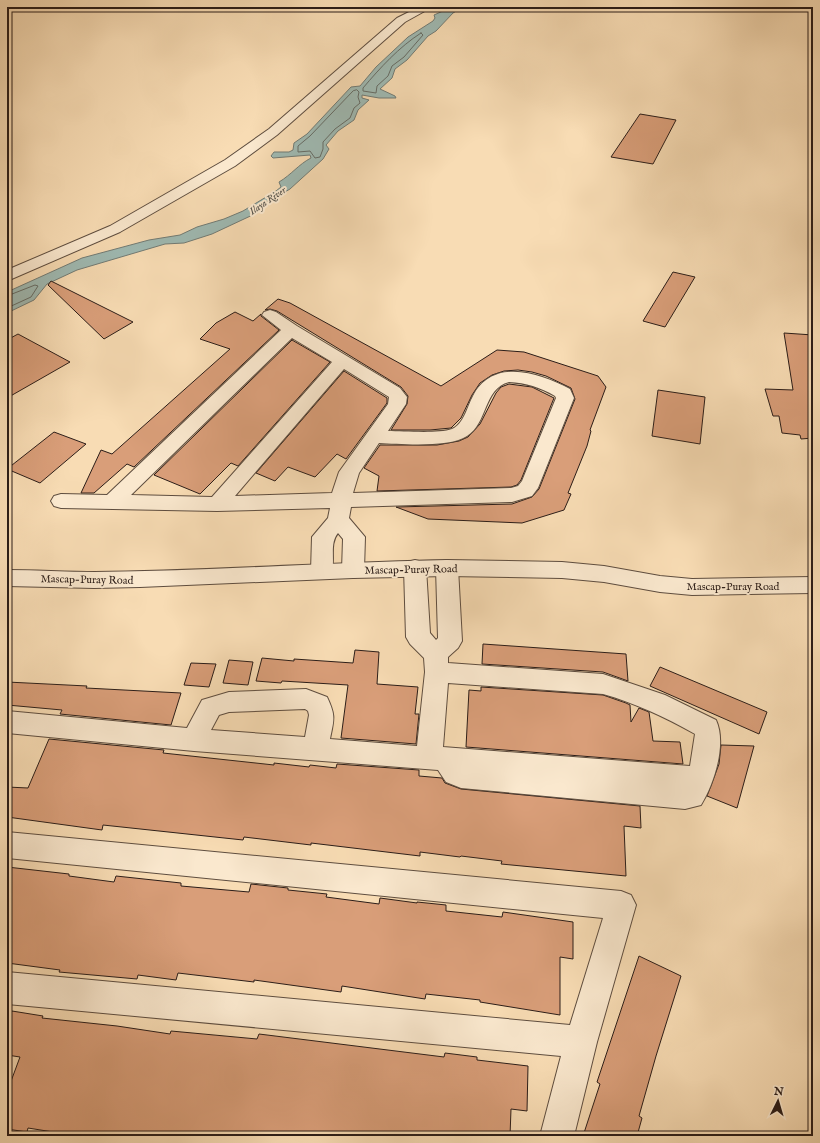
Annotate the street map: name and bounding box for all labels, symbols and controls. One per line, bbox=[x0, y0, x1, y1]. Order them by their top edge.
water label: Ilaya River bbox=[246, 184, 289, 219]
street label: Mascap-Puray Road bbox=[364, 562, 458, 578]
street label: Mascap-Puray Road bbox=[40, 572, 134, 588]
street label: Mascap-Puray Road bbox=[687, 580, 780, 594]
north arrow bbox=[758, 1081, 798, 1121]
text: N bbox=[772, 1085, 785, 1099]

